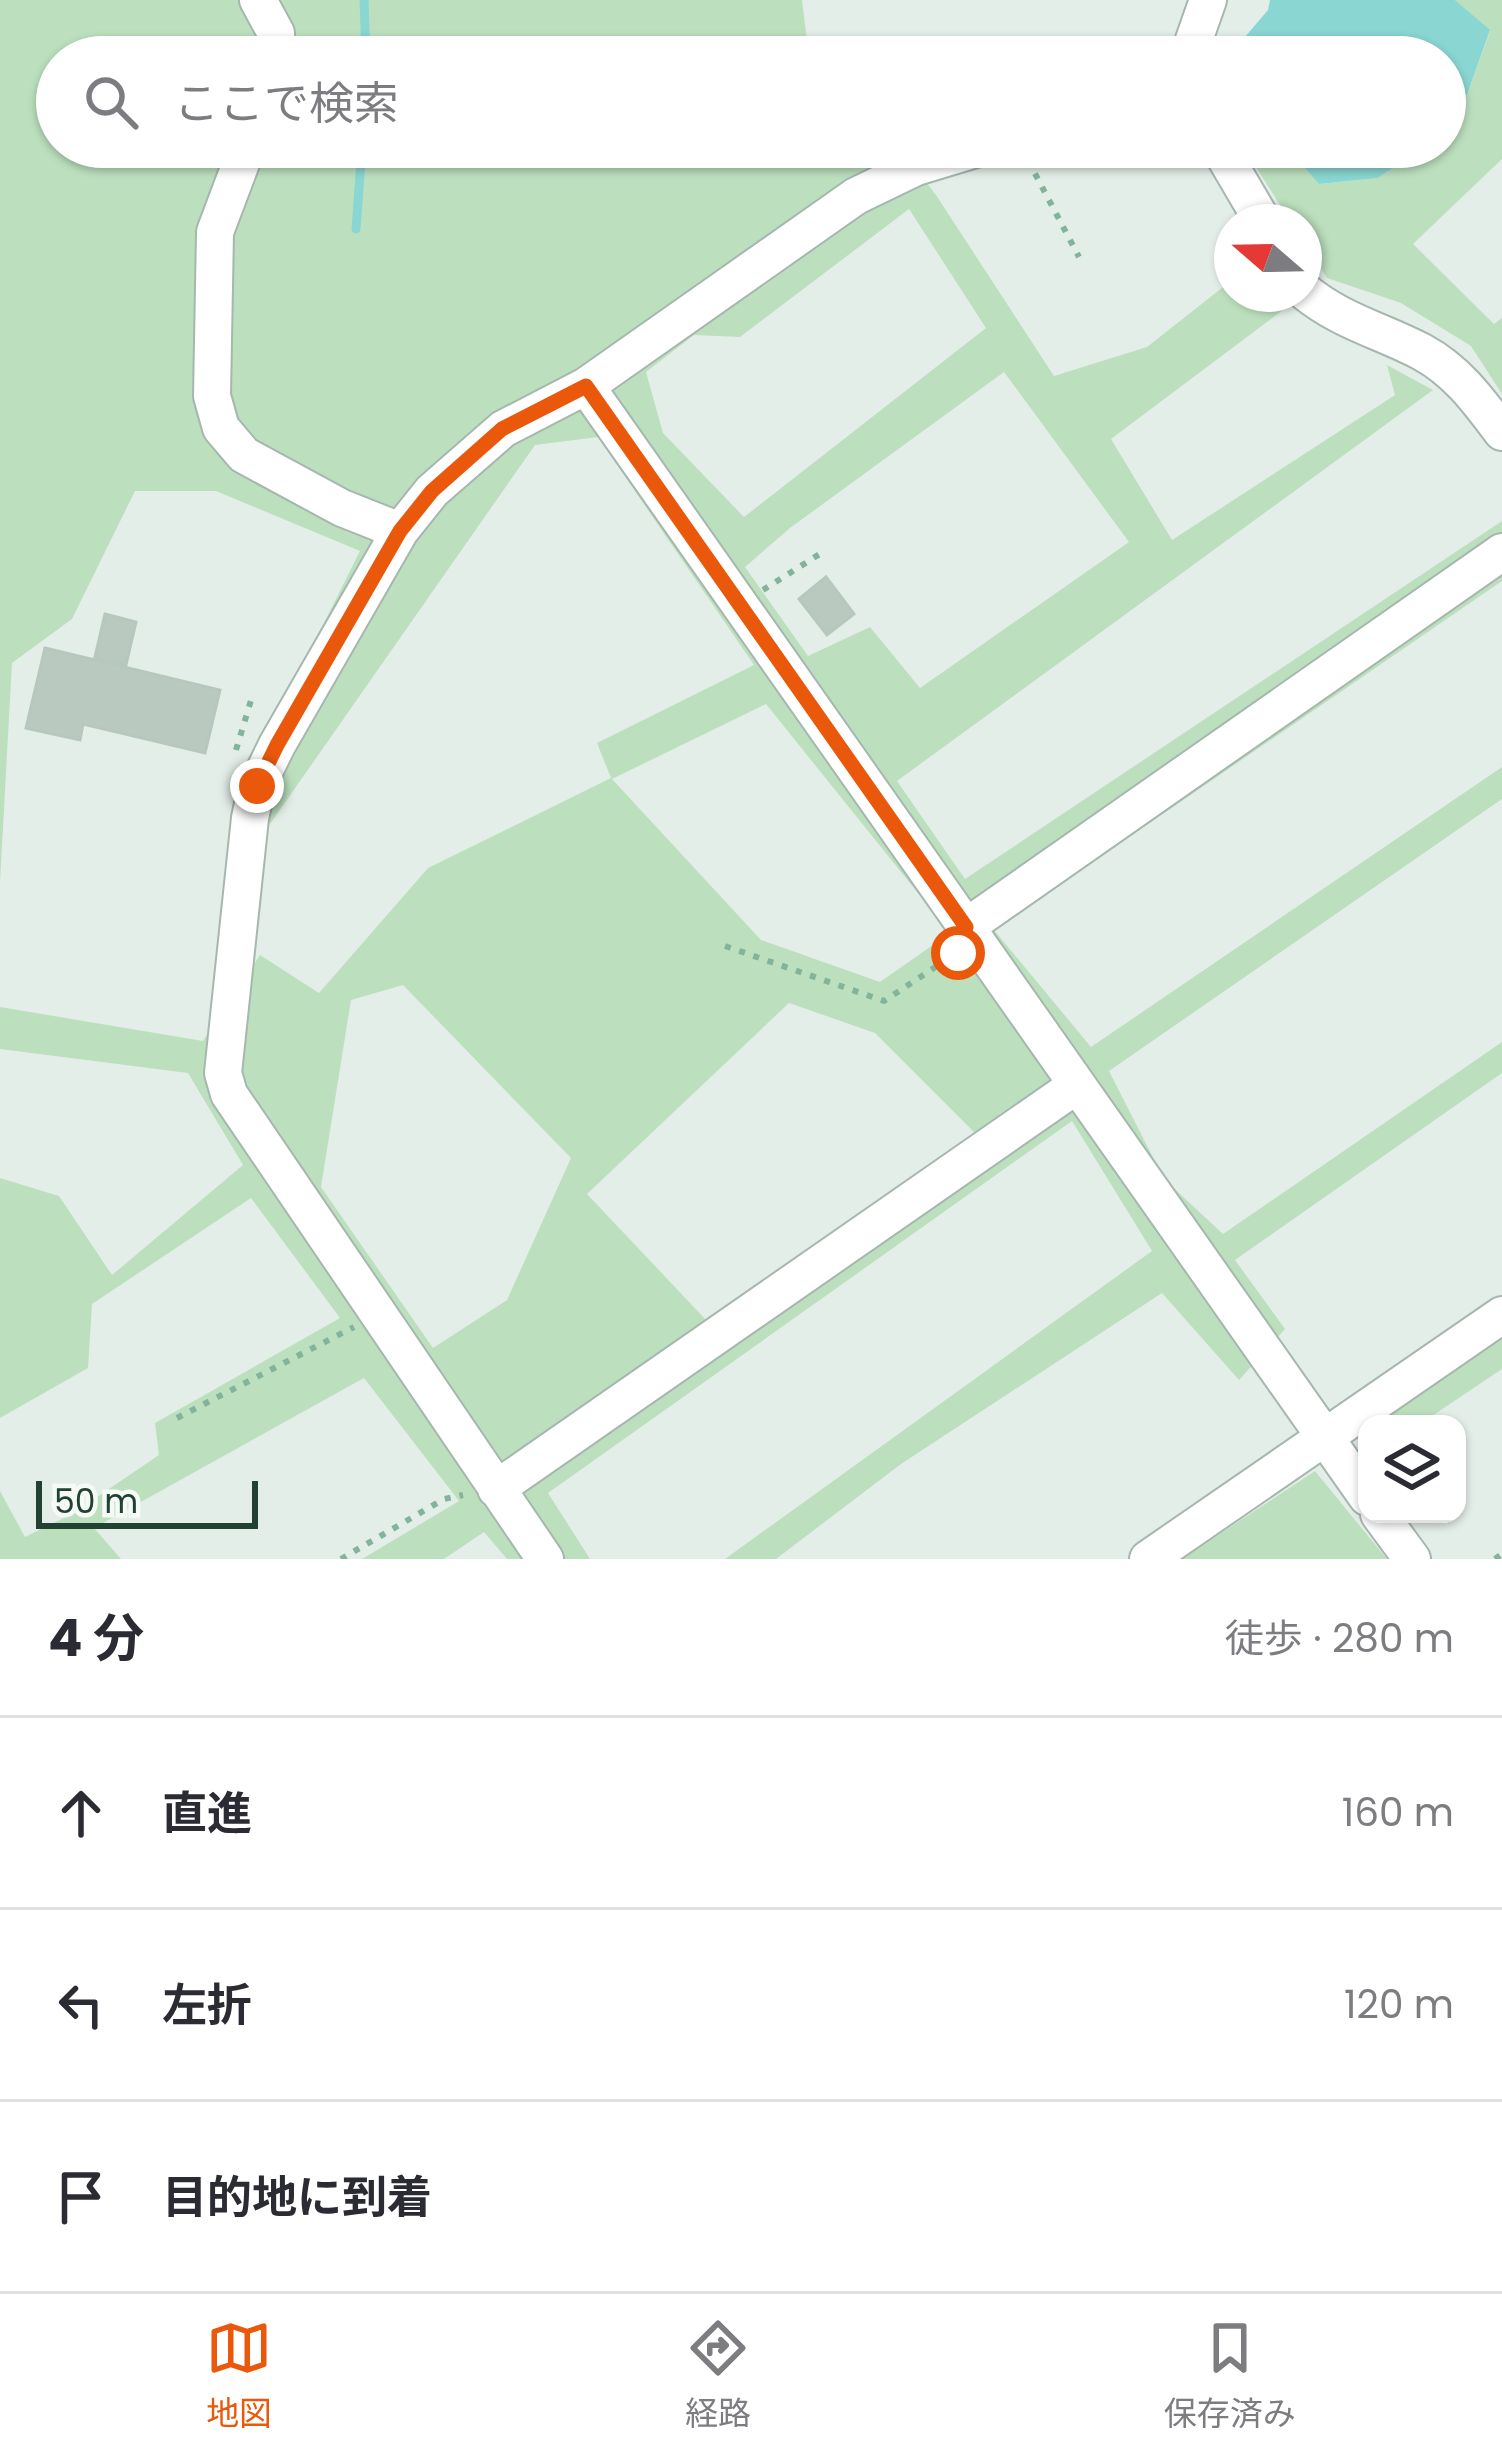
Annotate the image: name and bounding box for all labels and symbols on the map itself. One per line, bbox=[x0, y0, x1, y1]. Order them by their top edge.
north arrow bbox=[1214, 204, 1322, 312]
route end bbox=[230, 759, 284, 813]
route start bbox=[931, 926, 985, 980]
scale bar bbox=[36, 1475, 258, 1528]

